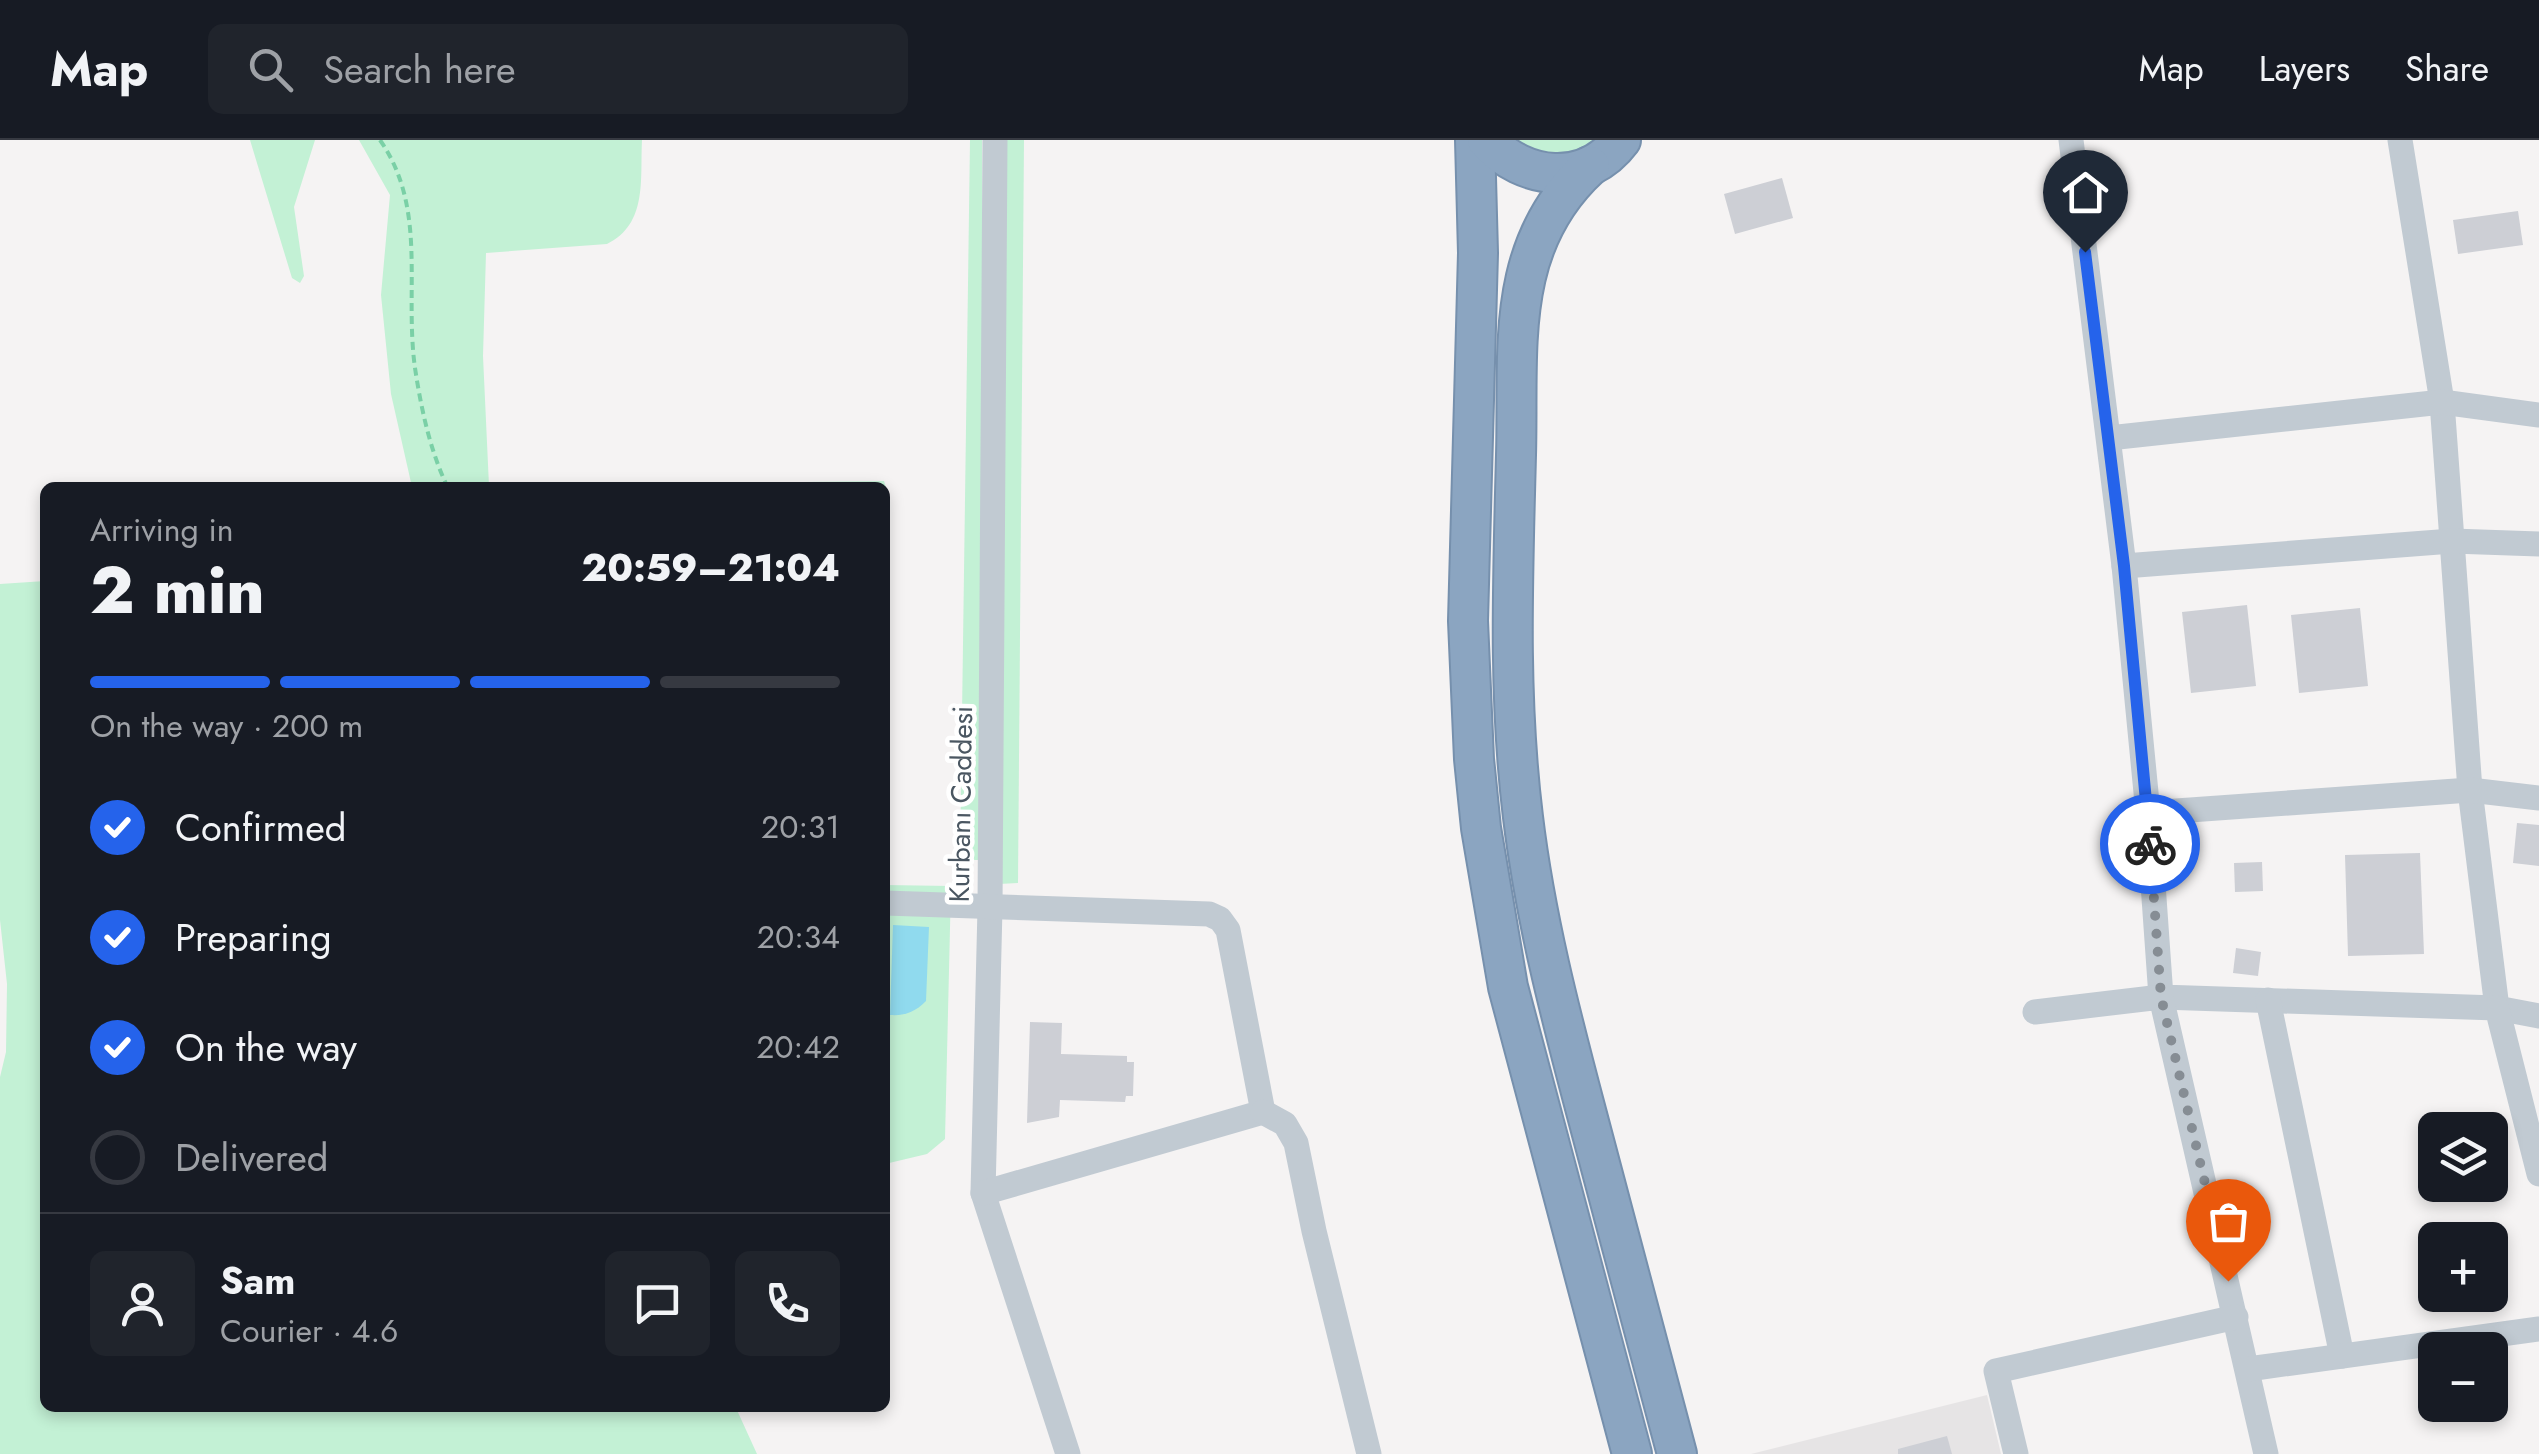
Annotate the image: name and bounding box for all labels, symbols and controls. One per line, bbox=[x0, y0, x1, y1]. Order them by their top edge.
search box bbox=[208, 24, 908, 114]
text: Map bbox=[50, 35, 148, 104]
icon: search bbox=[243, 42, 298, 97]
text: Search here bbox=[323, 42, 515, 97]
text: Map bbox=[2139, 44, 2204, 94]
text: Layers bbox=[2259, 44, 2350, 94]
text: Share bbox=[2405, 44, 2489, 94]
pin bbox=[2043, 150, 2128, 253]
icon: home bbox=[2058, 165, 2113, 220]
text: Arriving in bbox=[90, 507, 234, 553]
text: 20:59–21:04 bbox=[581, 540, 840, 595]
text: 2 min bbox=[90, 543, 265, 637]
text: On the way · 200 m bbox=[90, 703, 363, 749]
street label: Kurbanı Caddesi bbox=[939, 705, 983, 903]
courier bbox=[2100, 794, 2200, 894]
icon: check bbox=[90, 800, 145, 855]
text: Confirmed bbox=[175, 800, 346, 855]
text: 20:31 bbox=[761, 804, 840, 850]
icon: bike bbox=[2123, 817, 2178, 872]
icon: check bbox=[90, 910, 145, 965]
text: Preparing bbox=[175, 910, 332, 965]
text: 20:34 bbox=[757, 914, 840, 960]
icon: check bbox=[90, 1020, 145, 1075]
text: On the way bbox=[175, 1020, 357, 1075]
text: 20:42 bbox=[756, 1024, 840, 1070]
map controls bbox=[2418, 1112, 2508, 1422]
button: layers bbox=[2418, 1112, 2508, 1202]
text: Delivered bbox=[175, 1130, 328, 1185]
pin bbox=[2186, 1179, 2271, 1282]
icon: bag bbox=[2201, 1194, 2256, 1249]
button: + bbox=[2418, 1222, 2508, 1312]
button: person bbox=[90, 1251, 195, 1356]
button: chat bbox=[605, 1251, 710, 1356]
button: phone bbox=[735, 1251, 840, 1356]
text: Sam bbox=[220, 1253, 295, 1308]
text: Courier · 4.6 bbox=[220, 1308, 398, 1354]
button: − bbox=[2418, 1332, 2508, 1422]

